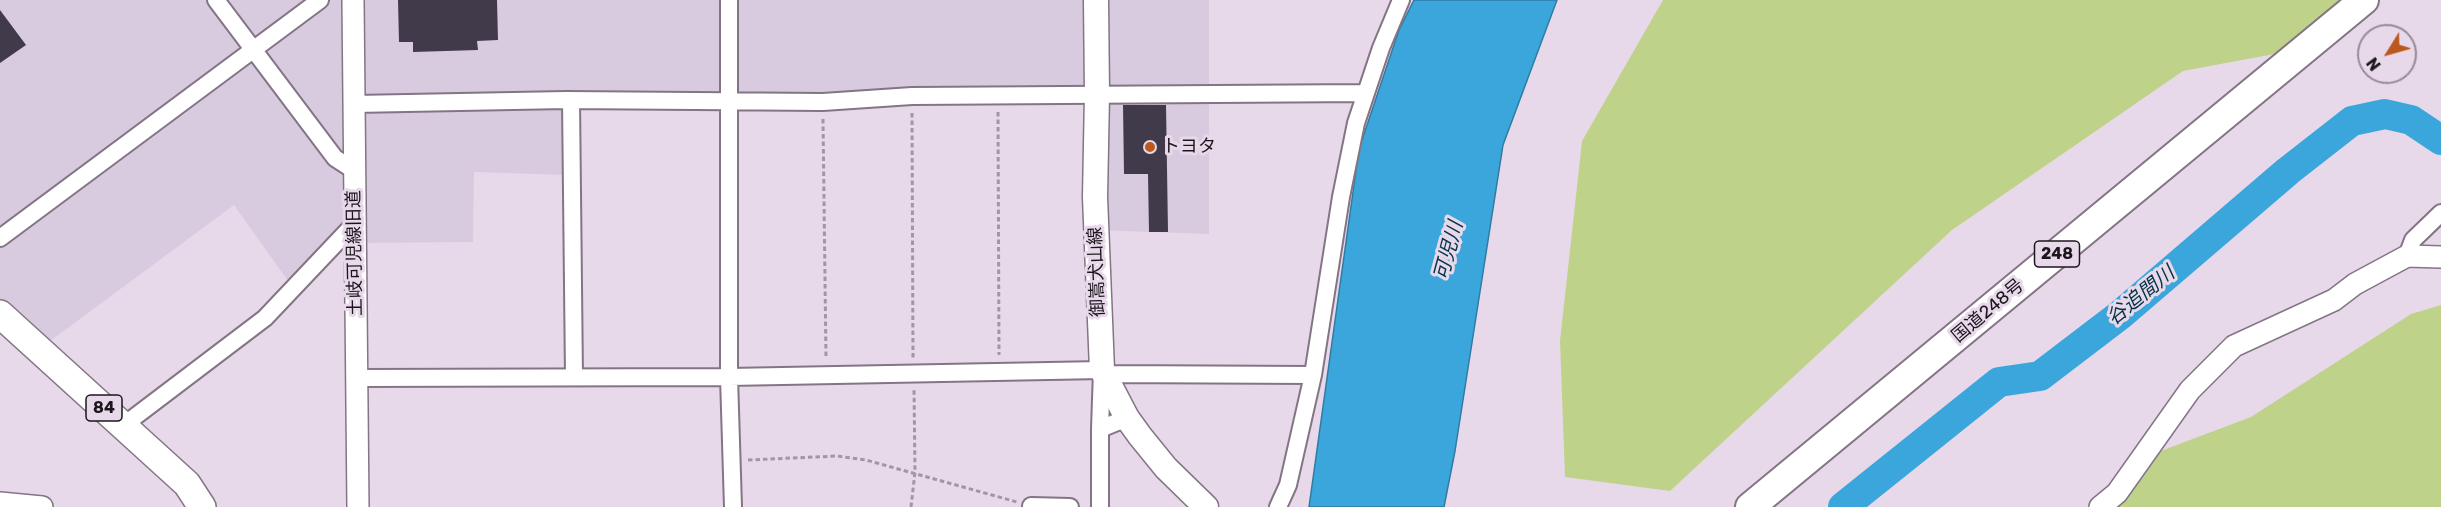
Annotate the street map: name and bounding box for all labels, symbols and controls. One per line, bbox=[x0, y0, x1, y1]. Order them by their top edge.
north arrow bbox=[2357, 24, 2417, 84]
text: N bbox=[2363, 54, 2385, 74]
place label: トヨタ bbox=[1162, 136, 1216, 158]
marker: トヨタ bbox=[1143, 140, 1157, 154]
street label: 土岐可児線旧道 bbox=[343, 190, 367, 316]
water label: 可児川 bbox=[1430, 219, 1468, 283]
street label: 御嵩犬山線 bbox=[1085, 227, 1109, 317]
road number: 248 bbox=[2034, 241, 2080, 267]
water label: 谷追間川 bbox=[2102, 262, 2180, 330]
street label: 国道248号 bbox=[1948, 275, 2028, 347]
road number: 84 bbox=[86, 395, 122, 421]

